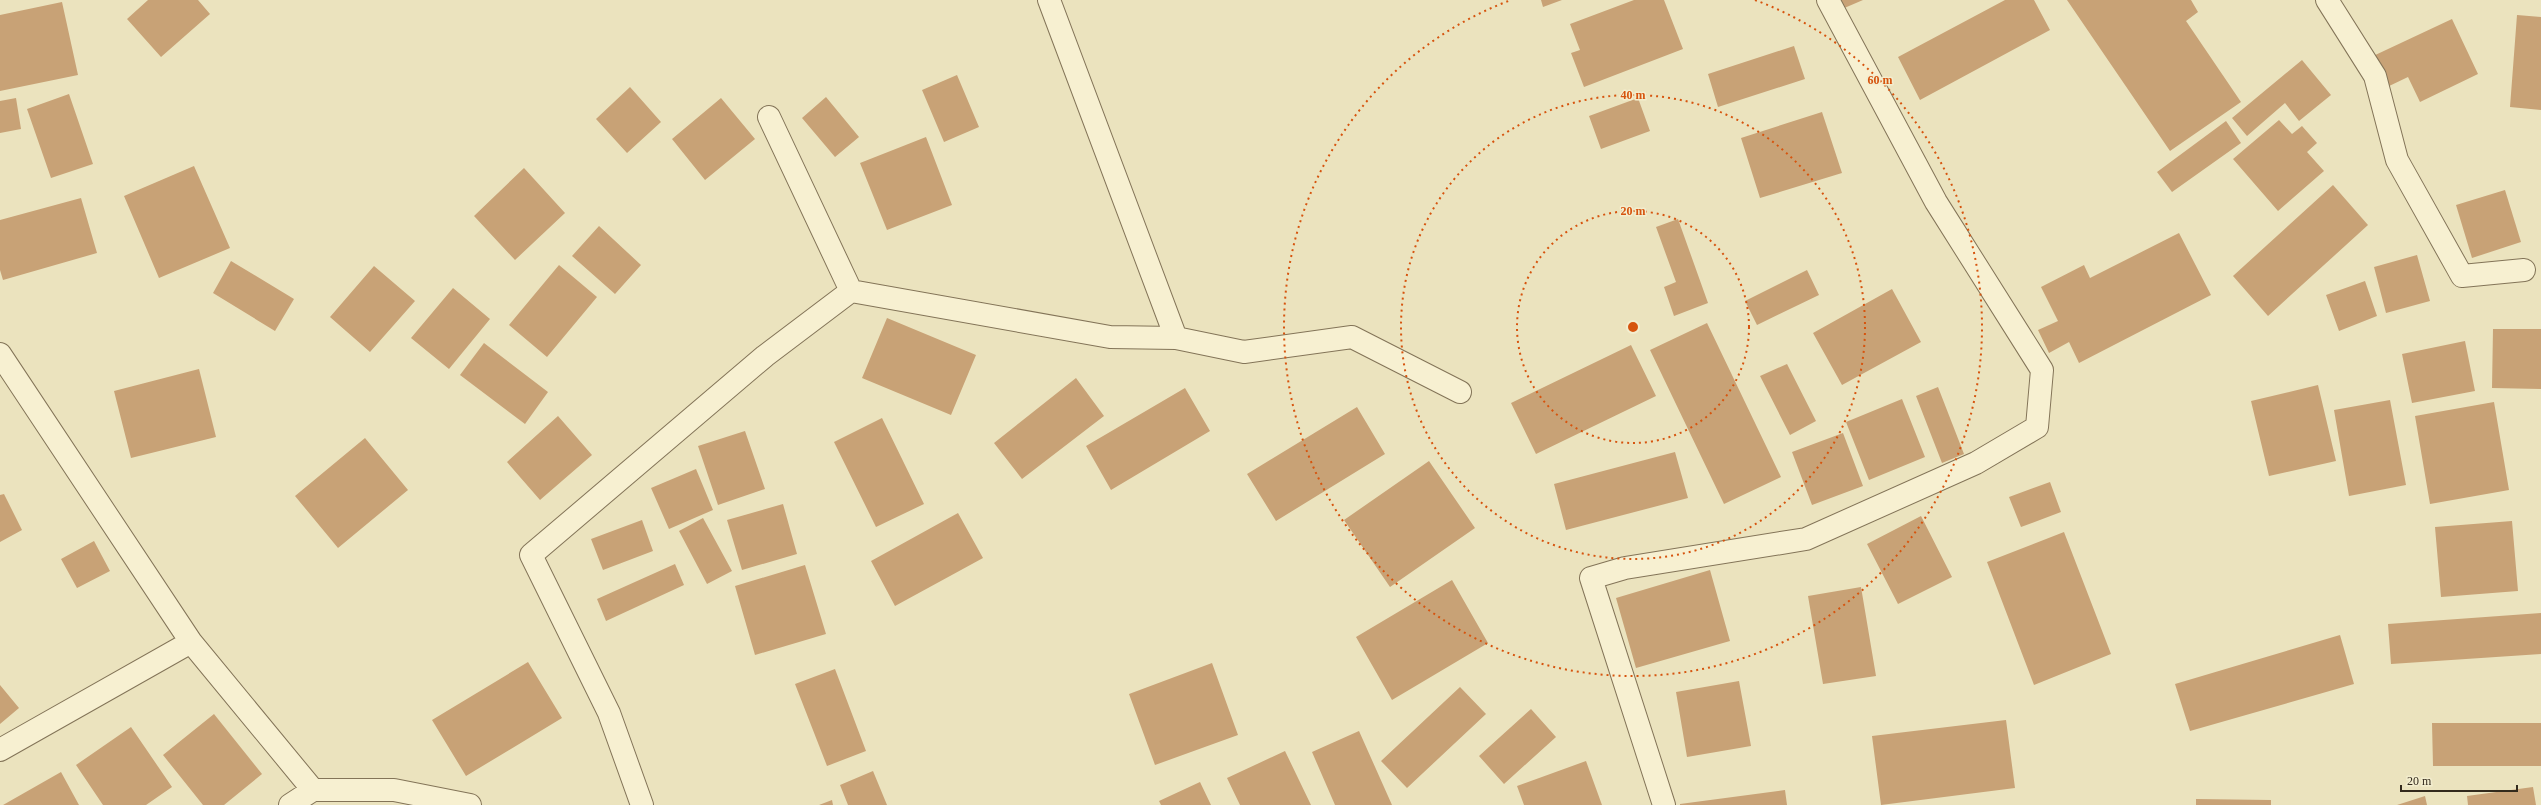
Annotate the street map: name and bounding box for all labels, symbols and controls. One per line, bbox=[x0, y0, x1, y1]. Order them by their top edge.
text: 60 m bbox=[1868, 73, 1893, 87]
text: 40 m bbox=[1621, 88, 1646, 102]
text: 20 m bbox=[1621, 204, 1646, 218]
centre of rings bbox=[1626, 320, 1640, 334]
scale bar bbox=[2401, 767, 2517, 793]
text: 20 m bbox=[2407, 774, 2432, 788]

